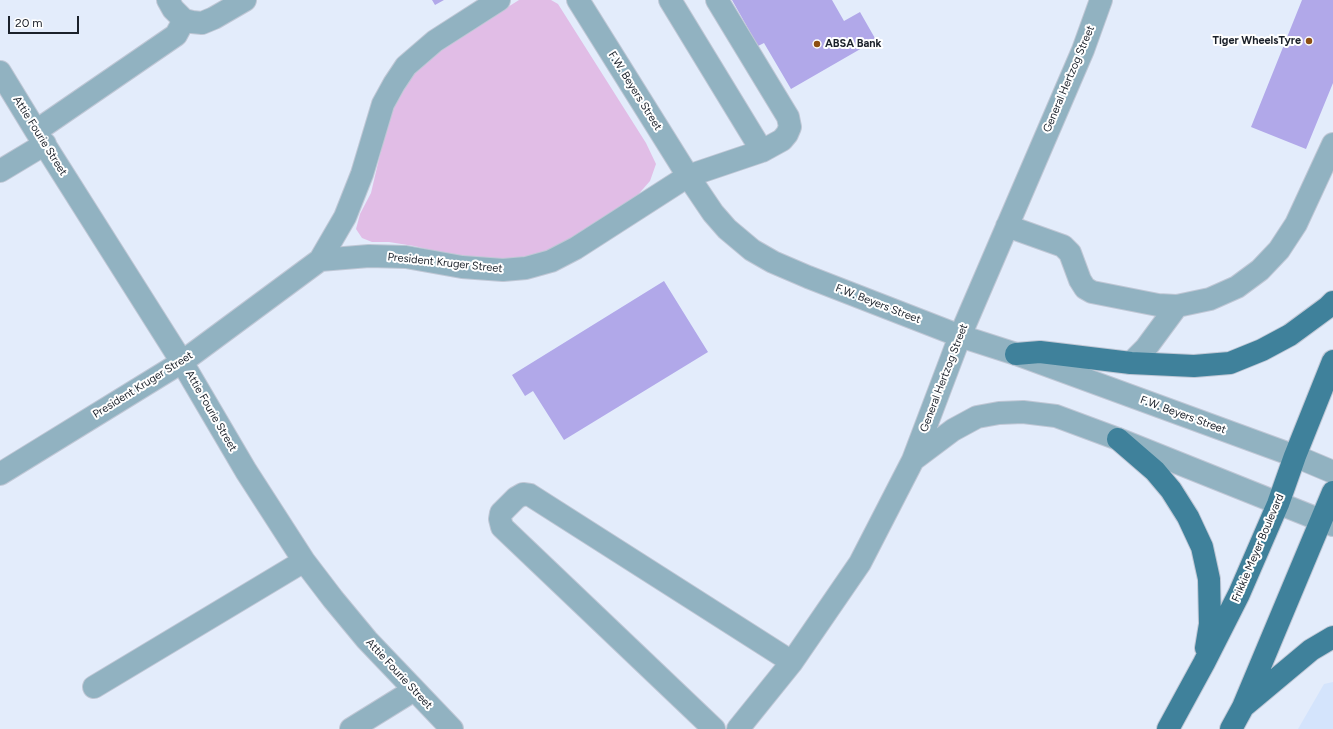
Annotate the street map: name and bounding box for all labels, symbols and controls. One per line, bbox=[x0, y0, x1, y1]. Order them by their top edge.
scale bar bbox=[10, 8, 81, 34]
text: 20 m bbox=[15, 16, 43, 30]
street label: General Hertzog Street bbox=[1040, 24, 1098, 134]
place label: Tiger WheelsTyre bbox=[1213, 34, 1301, 48]
marker: Tiger WheelsTyre bbox=[1304, 36, 1314, 46]
place label: ABSA Bank bbox=[825, 37, 881, 51]
marker: ABSA Bank bbox=[812, 39, 822, 49]
street label: F.W. Beyers Street bbox=[605, 49, 665, 133]
street label: Attie Fourie Street bbox=[10, 94, 70, 178]
street label: President Kruger Street bbox=[387, 250, 503, 276]
street label: F.W. Beyers Street bbox=[833, 282, 923, 326]
street label: General Hertzog Street bbox=[917, 322, 971, 434]
street label: President Kruger Street bbox=[91, 349, 195, 421]
street label: Attie Fourie Street bbox=[182, 368, 240, 454]
street label: F.W. Beyers Street bbox=[1138, 393, 1228, 437]
street label: Frikkie Meyer Boulevard bbox=[1229, 492, 1287, 604]
street label: Attie Fourie Street bbox=[363, 636, 435, 712]

